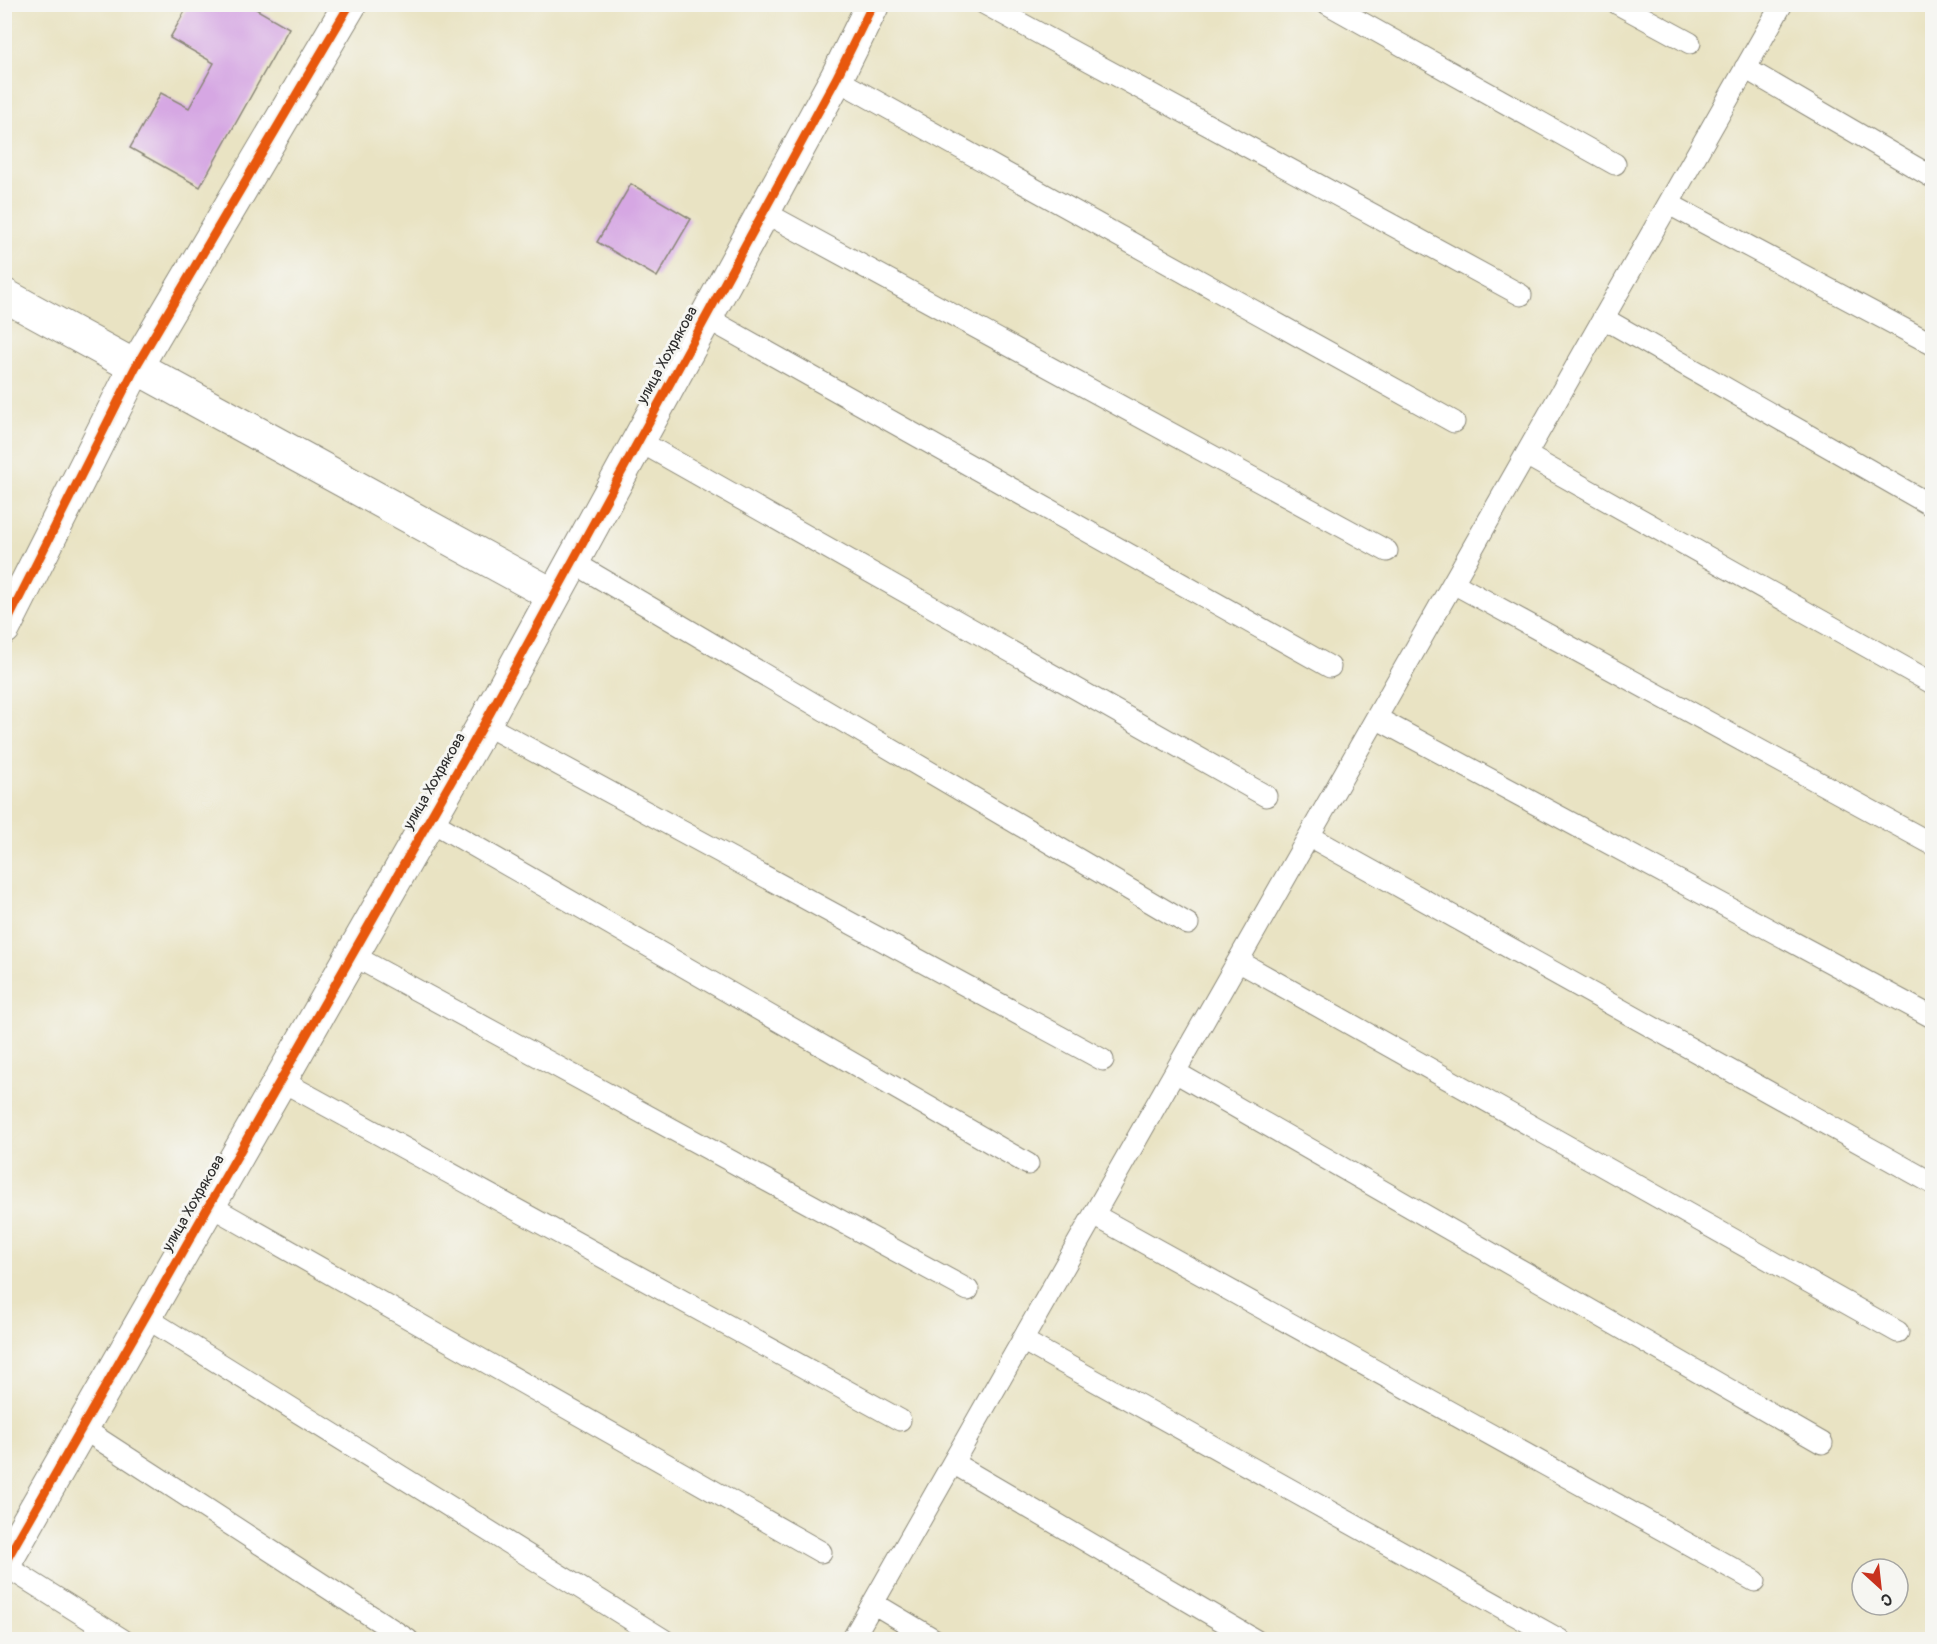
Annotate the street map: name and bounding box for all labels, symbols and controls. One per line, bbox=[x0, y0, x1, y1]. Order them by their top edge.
street label: улица Хохрякова bbox=[632, 303, 702, 408]
street label: улица Хохрякова bbox=[399, 730, 470, 834]
street label: улица Хохрякова bbox=[158, 1152, 229, 1256]
north arrow bbox=[1850, 1557, 1910, 1617]
text: С bbox=[1877, 1588, 1895, 1611]

